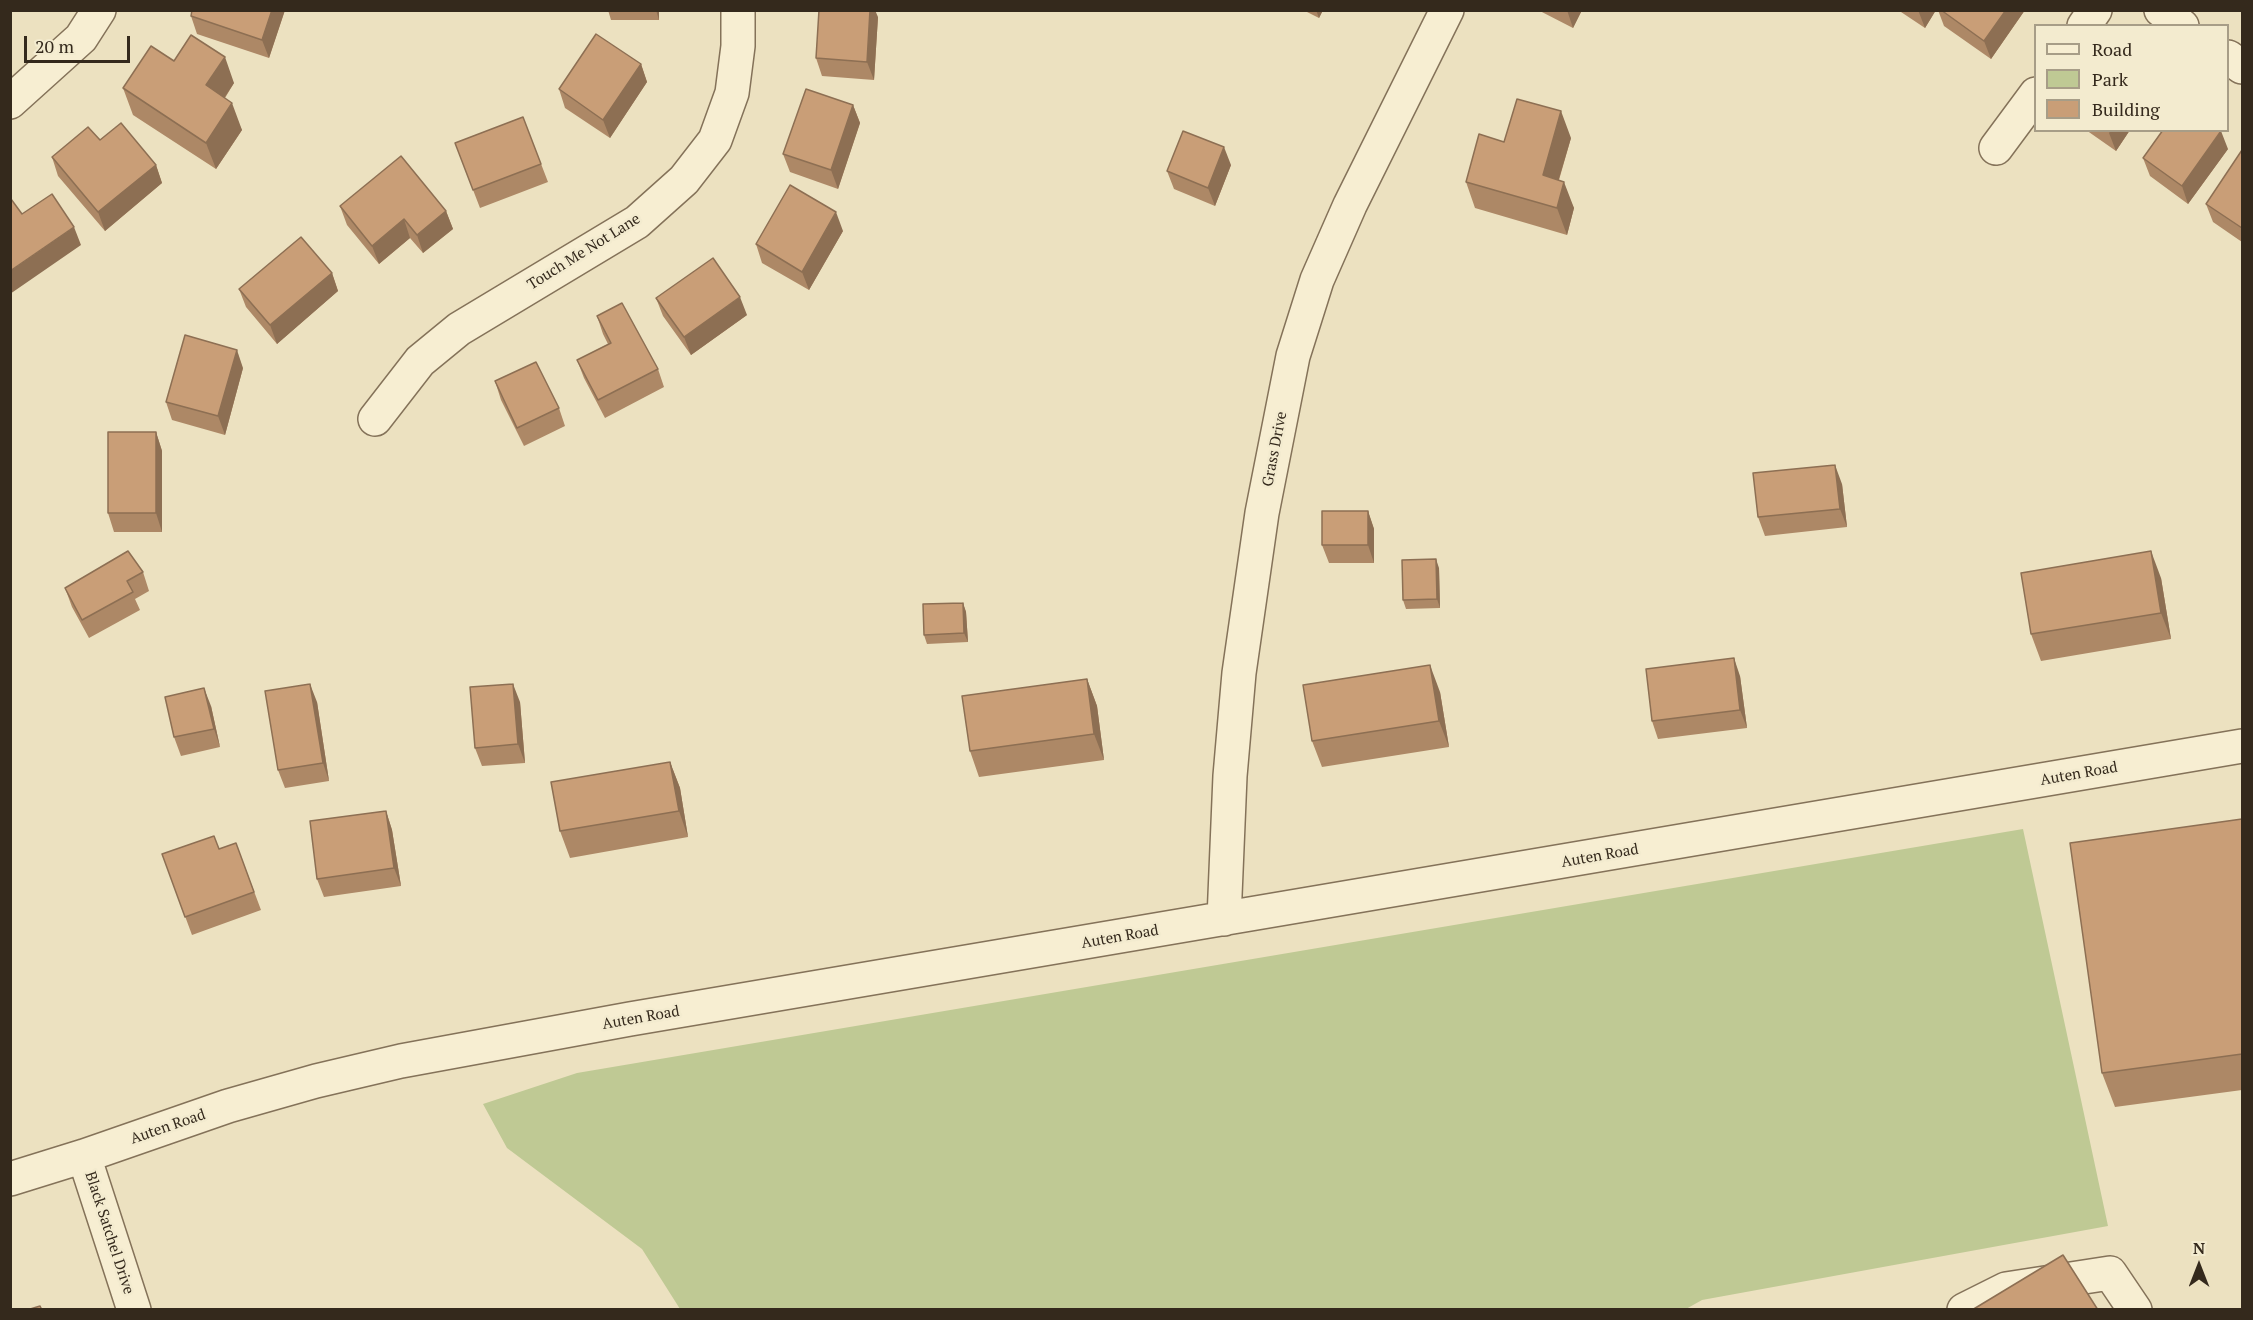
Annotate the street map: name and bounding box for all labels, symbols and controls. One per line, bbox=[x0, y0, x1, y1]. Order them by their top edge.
scale bar bbox=[27, 24, 134, 62]
legend bbox=[2034, 24, 2229, 132]
text: 20 m bbox=[35, 34, 74, 58]
text: Road bbox=[2092, 37, 2132, 61]
text: Park bbox=[2092, 67, 2128, 91]
text: Building bbox=[2092, 97, 2160, 121]
street label: Touch Me Not Lane bbox=[524, 210, 644, 294]
street label: Grass Drive bbox=[1259, 410, 1291, 488]
street label: Auten Road bbox=[2039, 758, 2119, 790]
street label: Auten Road bbox=[1560, 840, 1640, 872]
street label: Auten Road bbox=[1080, 921, 1160, 953]
street label: Auten Road bbox=[601, 1002, 681, 1034]
street label: Auten Road bbox=[128, 1106, 208, 1148]
street label: Black Satchel Drive bbox=[81, 1169, 137, 1297]
north arrow bbox=[2169, 1236, 2229, 1296]
text: N bbox=[2193, 1237, 2205, 1259]

